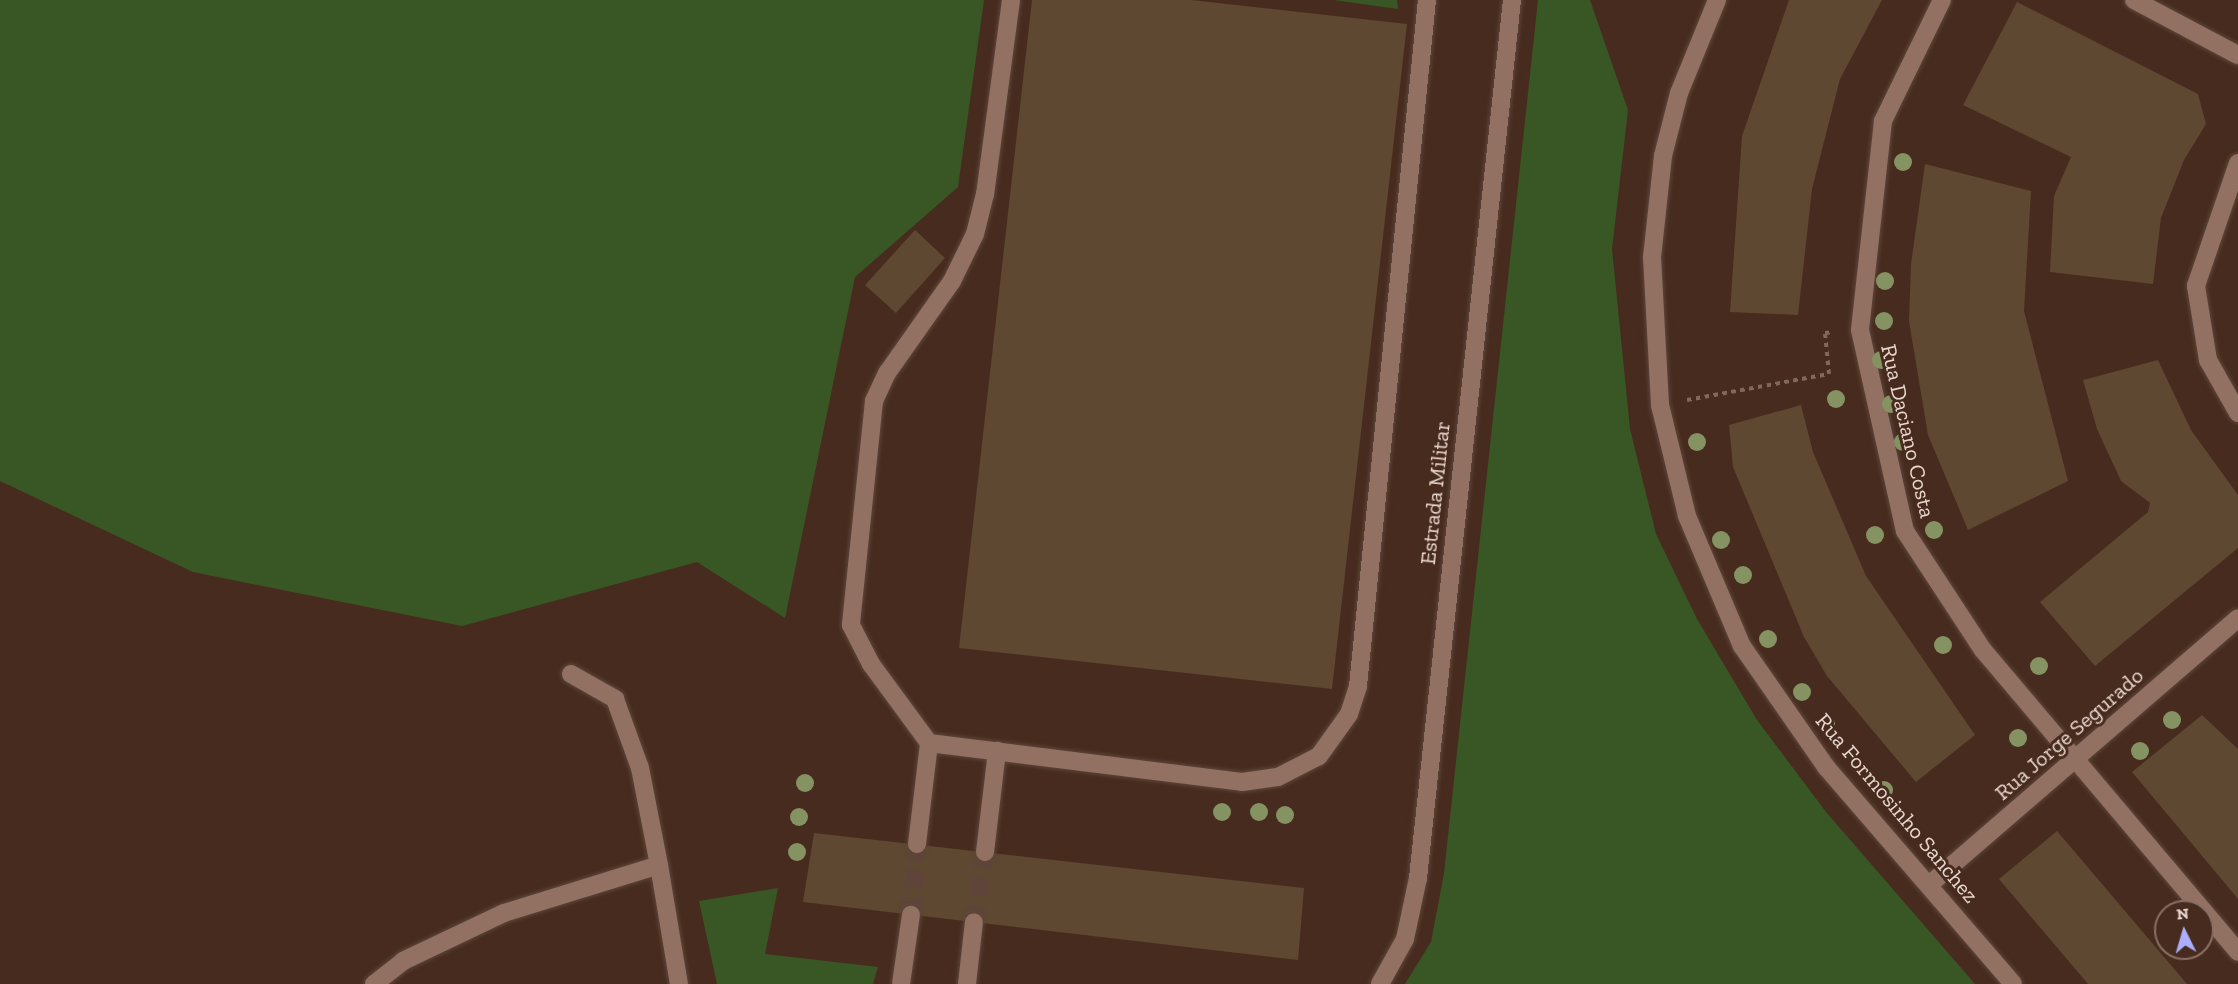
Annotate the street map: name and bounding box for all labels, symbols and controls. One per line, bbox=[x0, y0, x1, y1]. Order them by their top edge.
street label: Rua Daciano Costa bbox=[1875, 342, 1941, 520]
street label: Estrada Militar bbox=[1414, 420, 1456, 566]
street label: Rua Jorge Segurado bbox=[1989, 662, 2149, 806]
street label: Rua Formosinho Sanchez bbox=[1810, 708, 1984, 908]
north arrow bbox=[2154, 900, 2214, 960]
text: N bbox=[2176, 904, 2189, 924]

